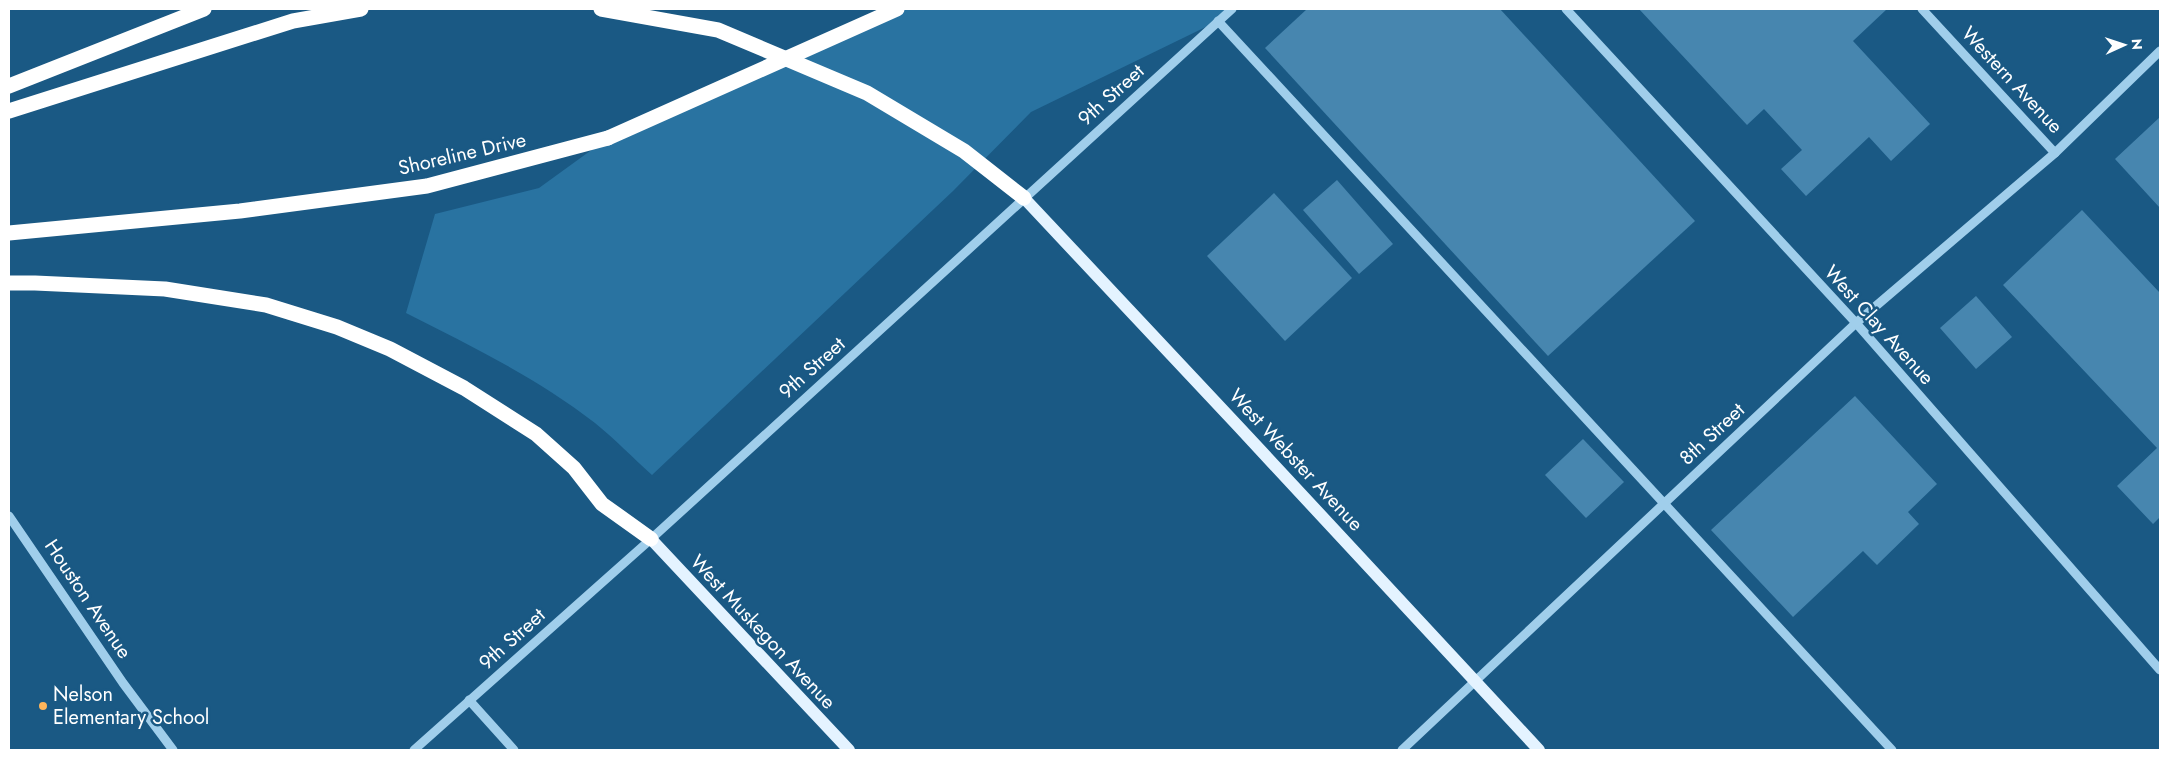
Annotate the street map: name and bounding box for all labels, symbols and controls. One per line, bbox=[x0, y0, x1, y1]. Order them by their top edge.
street label: Western Avenue bbox=[1955, 20, 2069, 140]
north arrow bbox=[2099, 20, 2149, 70]
text: N bbox=[2127, 38, 2147, 50]
street label: 9th Street bbox=[1071, 57, 1151, 133]
street label: Shoreline Drive bbox=[395, 125, 529, 183]
street label: West Clay Avenue bbox=[1817, 259, 1941, 391]
street label: 9th Street bbox=[772, 330, 852, 406]
street label: West Webster Avenue bbox=[1222, 382, 1370, 538]
street label: 8th Street bbox=[1673, 396, 1751, 472]
street label: Houston Avenue bbox=[37, 534, 139, 664]
street label: West Muskegon Avenue bbox=[683, 548, 843, 716]
street label: 9th Street bbox=[472, 601, 552, 677]
place label: Nelson Elementary School bbox=[53, 680, 209, 732]
marker: Nelson Elementary School bbox=[37, 700, 49, 712]

